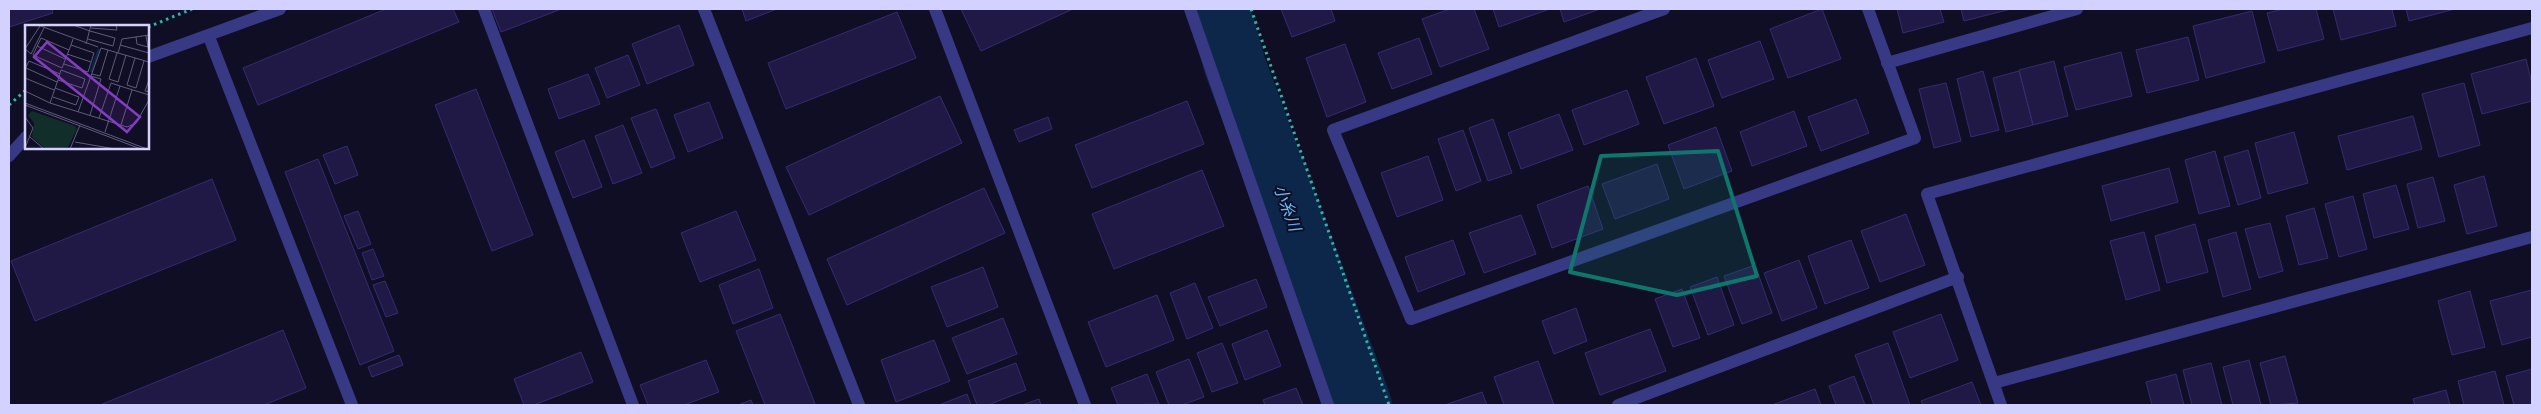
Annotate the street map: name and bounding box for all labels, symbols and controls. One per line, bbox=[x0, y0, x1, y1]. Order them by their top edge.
inset map bbox=[25, 25, 149, 149]
water label: 小糸川 bbox=[1268, 182, 1306, 236]

